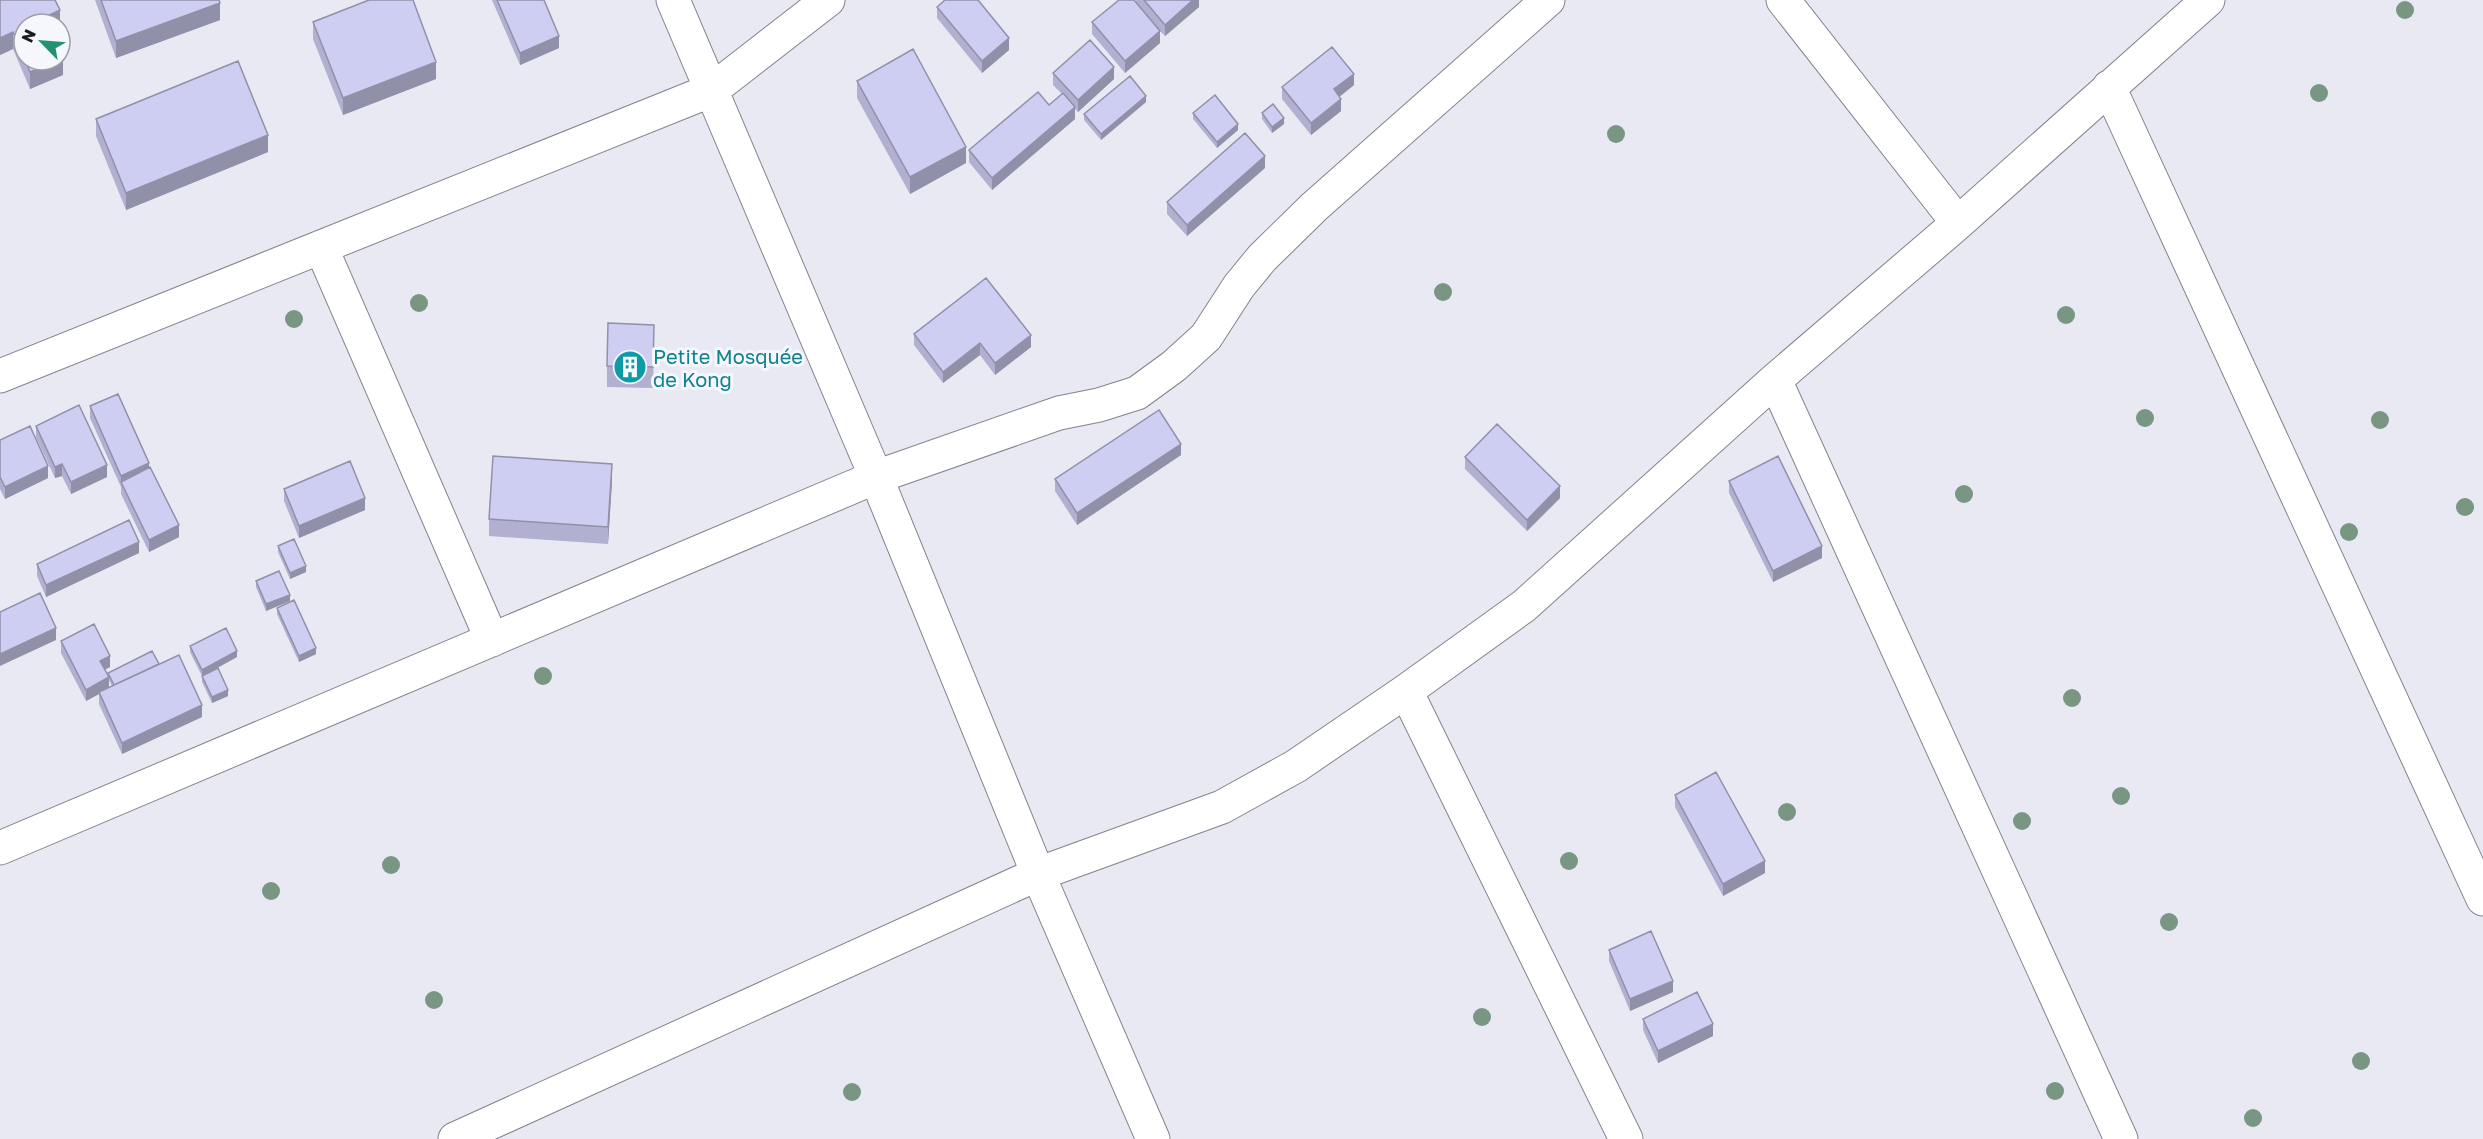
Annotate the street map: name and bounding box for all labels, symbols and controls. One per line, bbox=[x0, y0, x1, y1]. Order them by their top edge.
north arrow bbox=[12, 12, 72, 72]
text: N bbox=[17, 26, 40, 45]
place label: Petite Mosquée de Kong bbox=[653, 344, 803, 391]
building icon: Petite Mosquée de Kong bbox=[612, 349, 648, 385]

